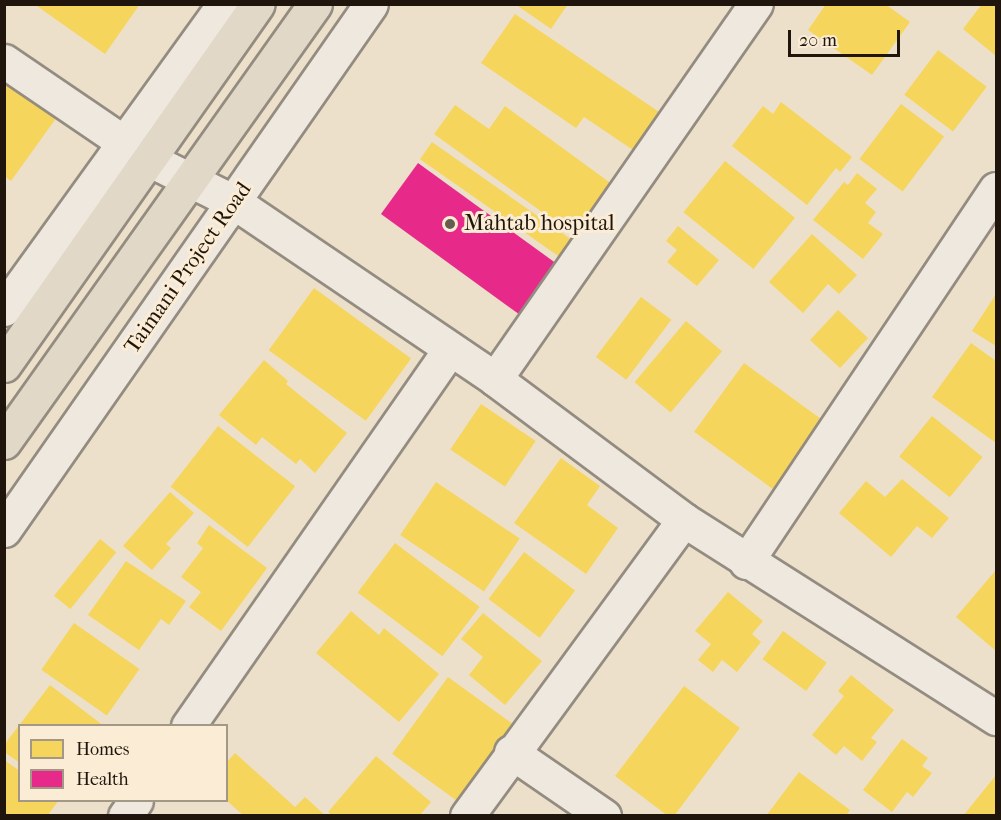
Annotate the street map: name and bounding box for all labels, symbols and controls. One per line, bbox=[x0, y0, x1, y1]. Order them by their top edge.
scale bar bbox=[791, 18, 904, 56]
text: 20 m bbox=[799, 30, 837, 51]
street label: Taimani Project Road bbox=[119, 177, 257, 359]
place label: Mahtab hospital bbox=[464, 211, 615, 237]
marker: Mahtab hospital bbox=[441, 215, 459, 233]
legend bbox=[18, 724, 228, 802]
text: Homes bbox=[76, 739, 130, 760]
text: Health bbox=[76, 769, 129, 790]

